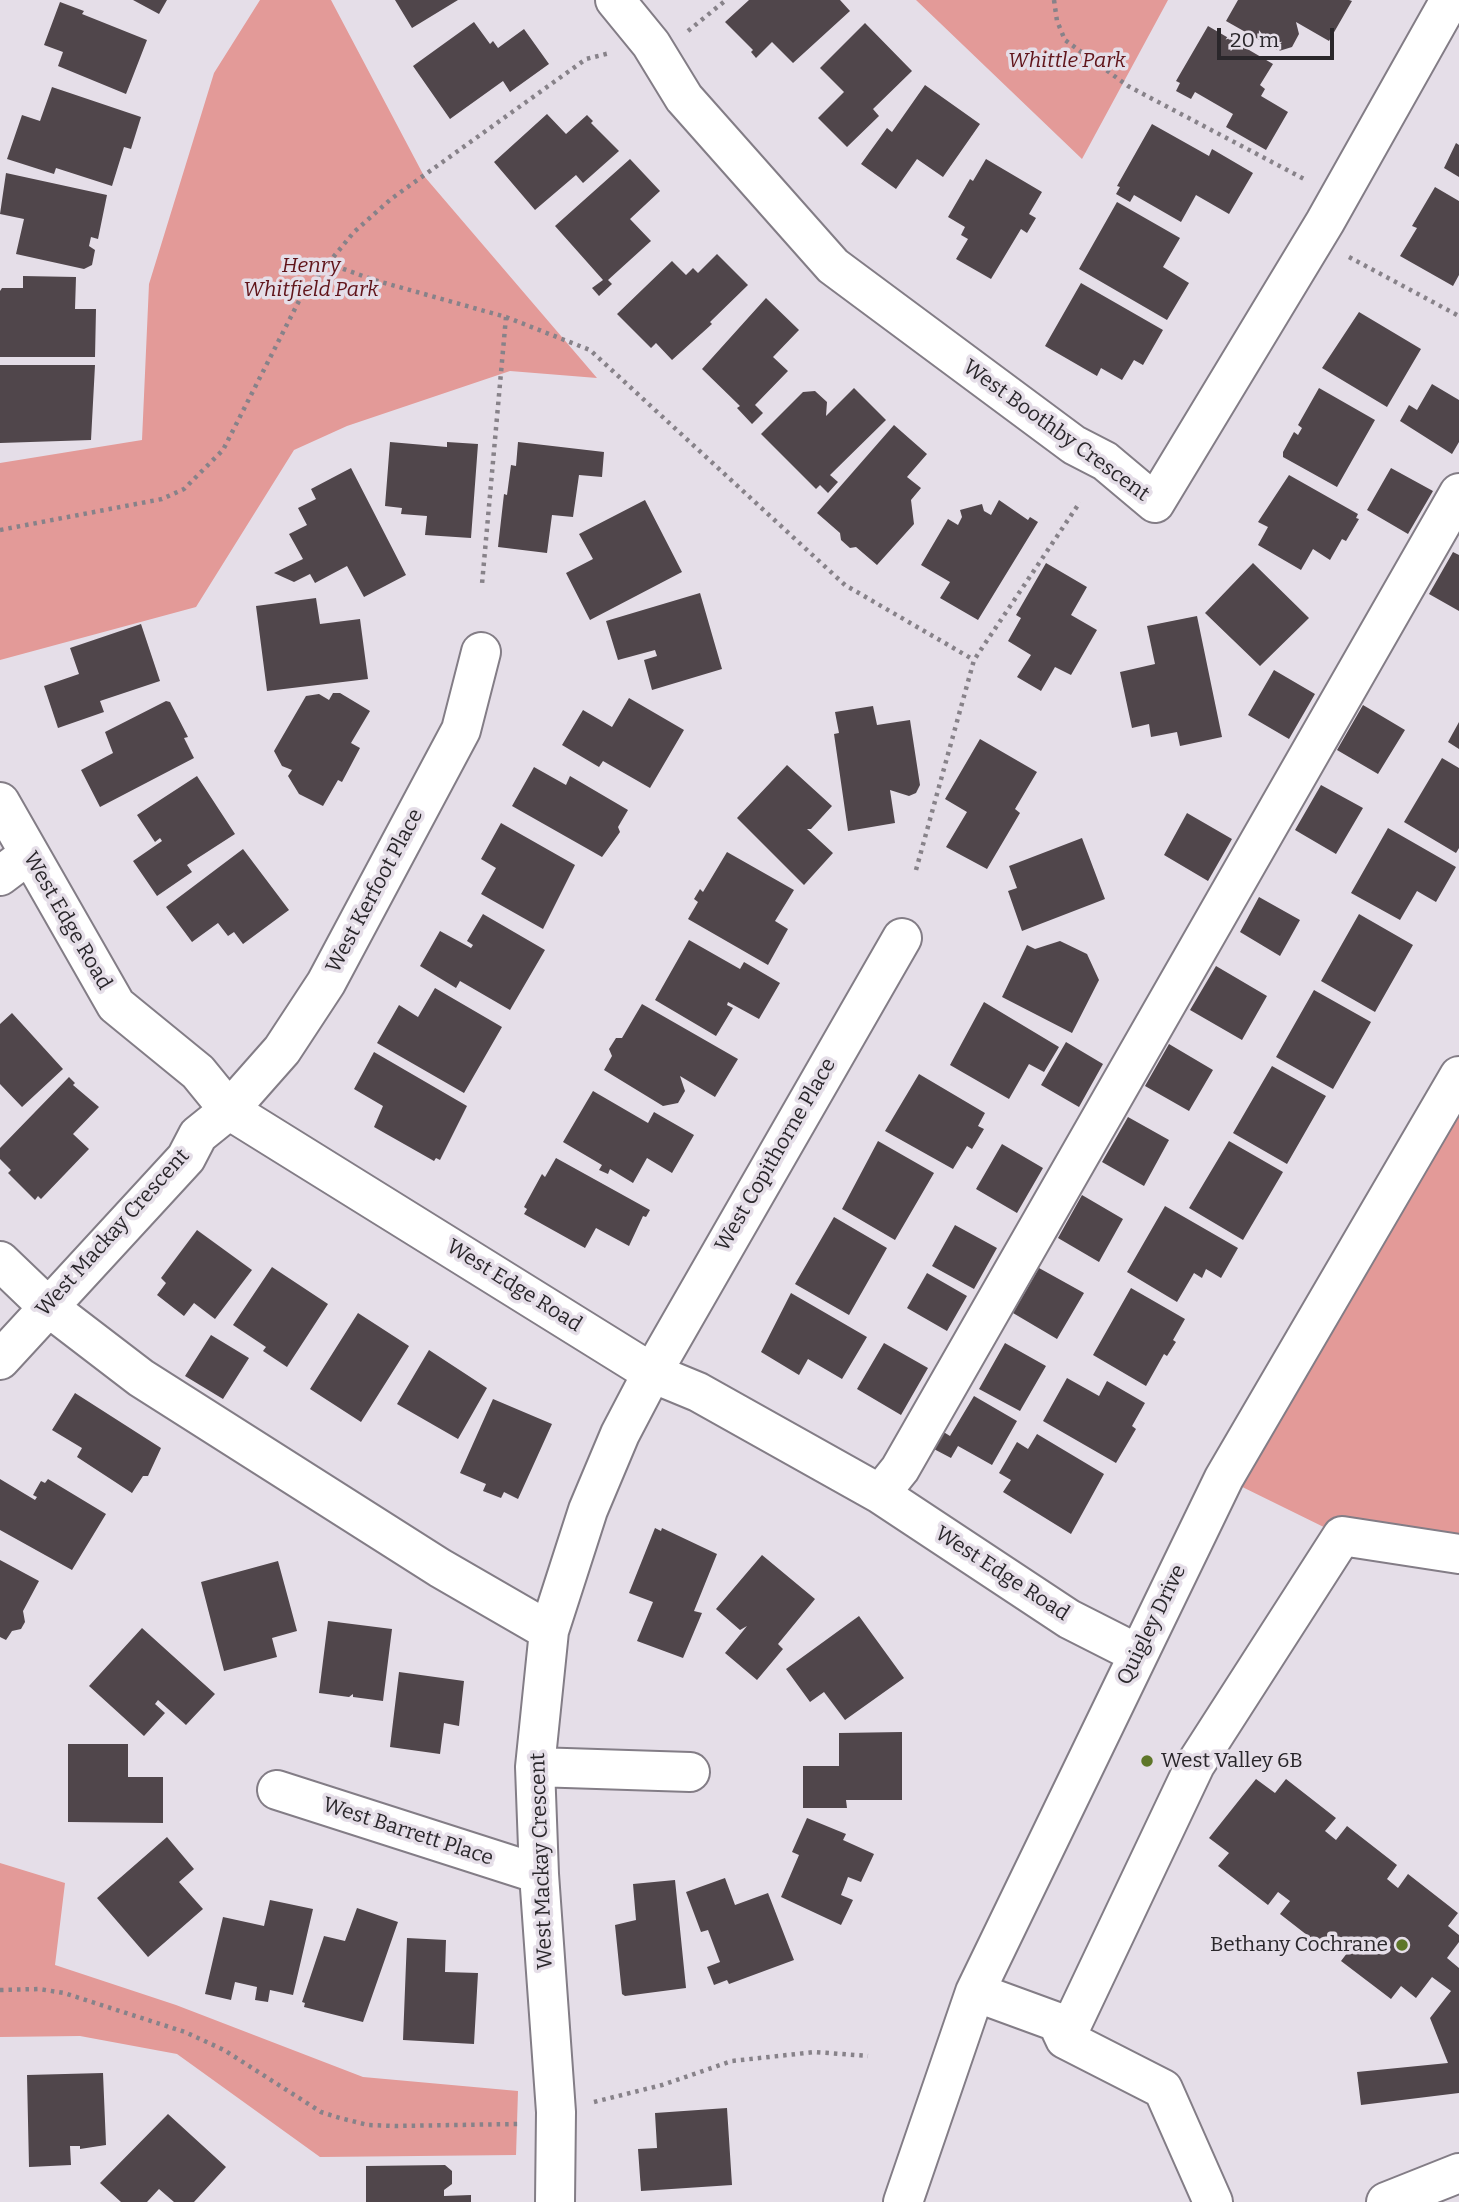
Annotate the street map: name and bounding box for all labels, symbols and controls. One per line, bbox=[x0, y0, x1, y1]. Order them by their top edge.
scale bar bbox=[1221, 14, 1338, 58]
text: 20 m bbox=[1230, 27, 1279, 53]
park label: Whittle Park bbox=[1008, 48, 1126, 74]
park label: Henry Whitfield Park bbox=[243, 253, 379, 303]
street label: West Boothby Crescent bbox=[958, 355, 1154, 507]
street label: West Kerfoot Place bbox=[321, 805, 429, 977]
street label: West Edge Road bbox=[17, 848, 117, 994]
street label: West Copithorne Place bbox=[710, 1054, 842, 1256]
street label: West Mackay Crescent bbox=[31, 1144, 195, 1322]
street label: West Edge Road bbox=[442, 1234, 586, 1338]
street label: West Edge Road bbox=[930, 1521, 1074, 1627]
street label: Quigley Drive bbox=[1112, 1561, 1192, 1689]
place label: West Valley 6B bbox=[1161, 1748, 1303, 1774]
street label: West Mackay Crescent bbox=[526, 1752, 558, 1970]
marker: West Valley 6B bbox=[1139, 1753, 1155, 1769]
street label: West Barrett Place bbox=[320, 1793, 496, 1871]
place label: Bethany Cochrane bbox=[1210, 1932, 1388, 1958]
marker: Bethany Cochrane bbox=[1394, 1937, 1410, 1953]

